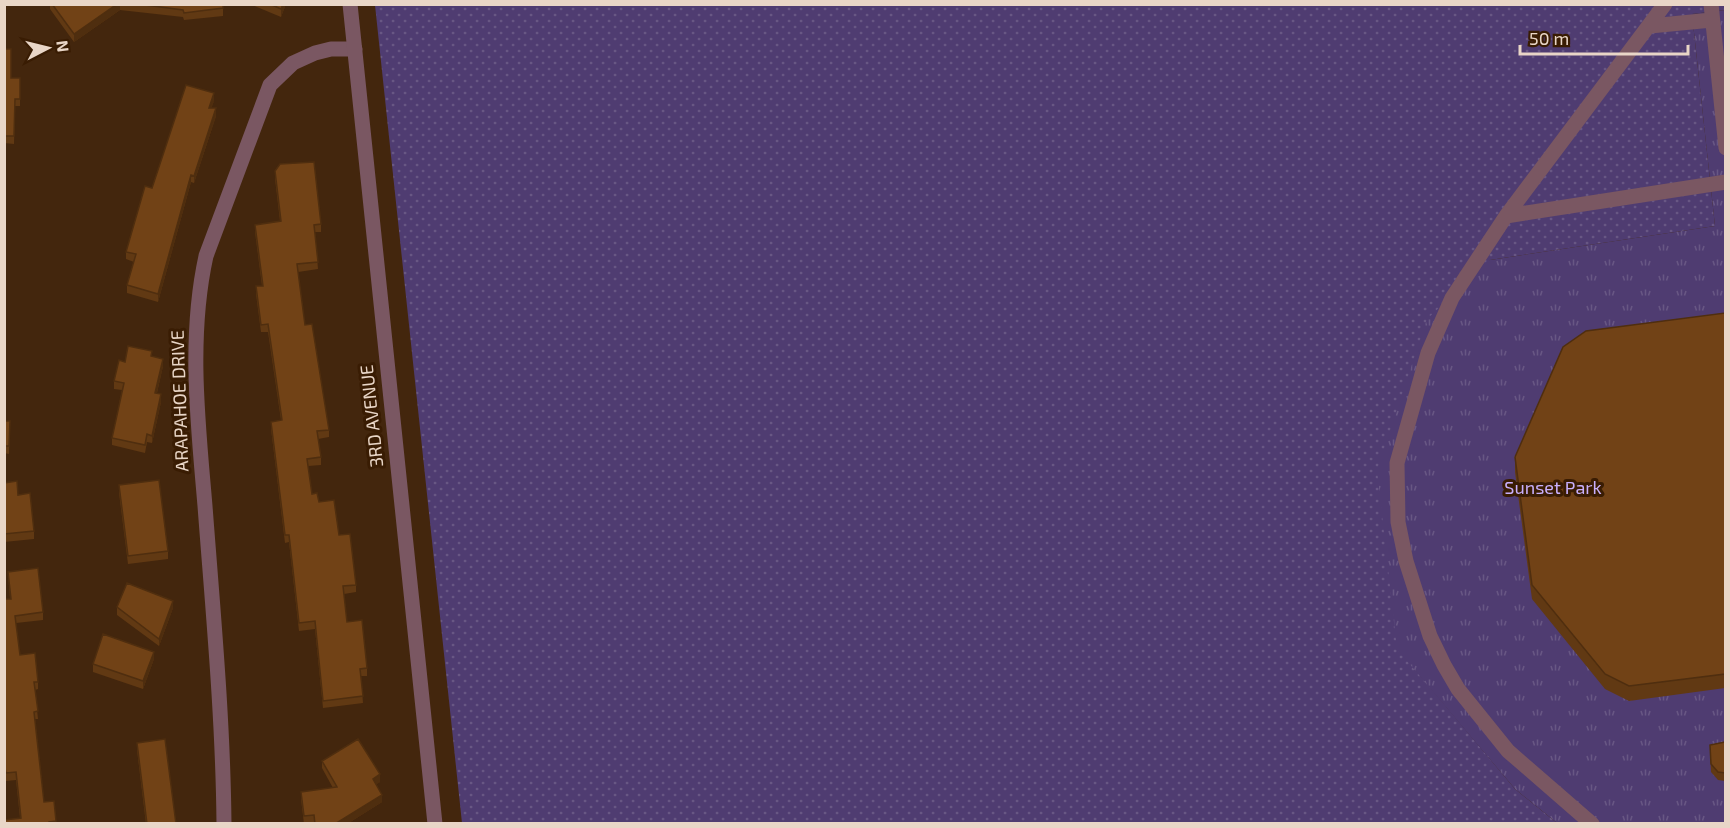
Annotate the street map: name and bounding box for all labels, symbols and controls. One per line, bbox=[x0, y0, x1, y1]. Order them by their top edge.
north arrow bbox=[18, 18, 78, 78]
scale bar bbox=[1520, 18, 1688, 56]
text: 50 m bbox=[1529, 27, 1569, 49]
text: N bbox=[53, 39, 74, 53]
street label: ARAPAHOE DRIVE bbox=[166, 330, 192, 472]
street label: 3RD AVENUE bbox=[355, 364, 387, 469]
park label: Sunset Park bbox=[1504, 476, 1602, 498]

